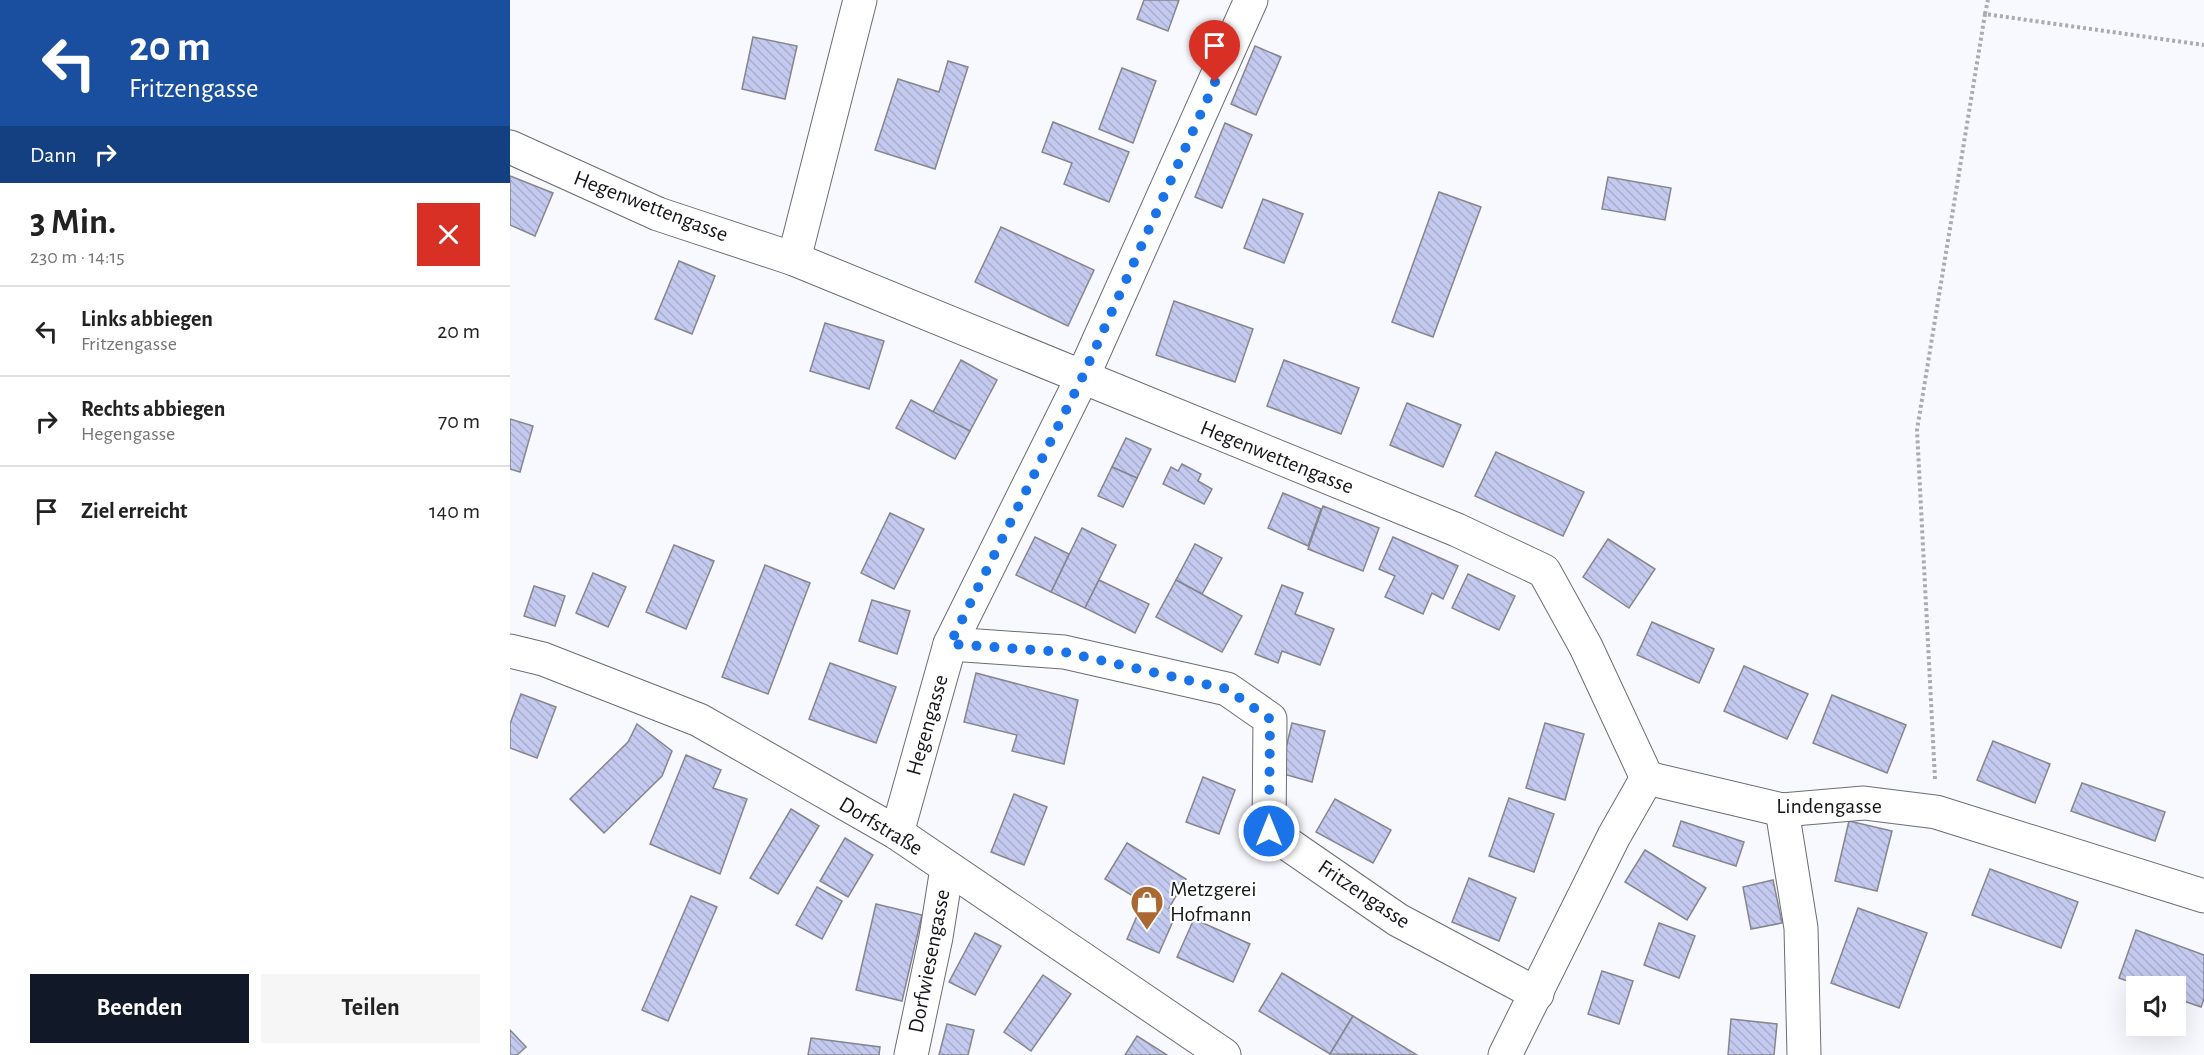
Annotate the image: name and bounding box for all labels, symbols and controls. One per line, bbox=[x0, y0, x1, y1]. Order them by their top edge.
pin bbox=[1189, 20, 1240, 82]
icon: left bbox=[30, 24, 108, 102]
text: 20 m bbox=[129, 26, 211, 68]
icon: arrive bbox=[1198, 29, 1231, 62]
text: Fritzengasse bbox=[129, 75, 258, 102]
icon: right bbox=[89, 138, 122, 171]
text: Dann bbox=[30, 144, 77, 166]
street label: Hegenwettengasse bbox=[571, 166, 731, 246]
button: close bbox=[417, 203, 480, 266]
text: 3 Min. bbox=[30, 204, 116, 240]
text: 230 m · 14:15 bbox=[30, 247, 125, 267]
text: Links abbiegen bbox=[81, 308, 213, 330]
icon: left bbox=[30, 315, 63, 348]
text: 20 m bbox=[437, 320, 480, 342]
text: Fritzengasse bbox=[81, 334, 177, 354]
text: Rechts abbiegen bbox=[81, 398, 225, 420]
icon: right bbox=[30, 405, 63, 438]
text: 70 m bbox=[438, 410, 480, 432]
street label: Hegenwettengasse bbox=[1197, 416, 1357, 498]
text: Hegengasse bbox=[81, 424, 175, 444]
icon: arrive bbox=[30, 495, 63, 528]
text: Ziel erreicht bbox=[81, 500, 188, 522]
text: 140 m bbox=[429, 500, 480, 522]
street label: Hegengasse bbox=[902, 672, 952, 778]
street label: Dorfstraße bbox=[835, 793, 927, 859]
street label: Lindengasse bbox=[1776, 795, 1882, 817]
position arrow bbox=[1237, 799, 1301, 863]
street label: Fritzengasse bbox=[1314, 855, 1414, 933]
place label: Metzgerei Hofmann bbox=[1170, 878, 1257, 925]
shop icon: Metzgerei Hofmann bbox=[1129, 884, 1165, 931]
street label: Dorfwiesengasse bbox=[904, 887, 954, 1035]
button: Beenden bbox=[30, 974, 249, 1043]
button: Teilen bbox=[261, 974, 480, 1043]
map controls bbox=[2126, 976, 2186, 1036]
button: sound bbox=[2126, 976, 2186, 1036]

